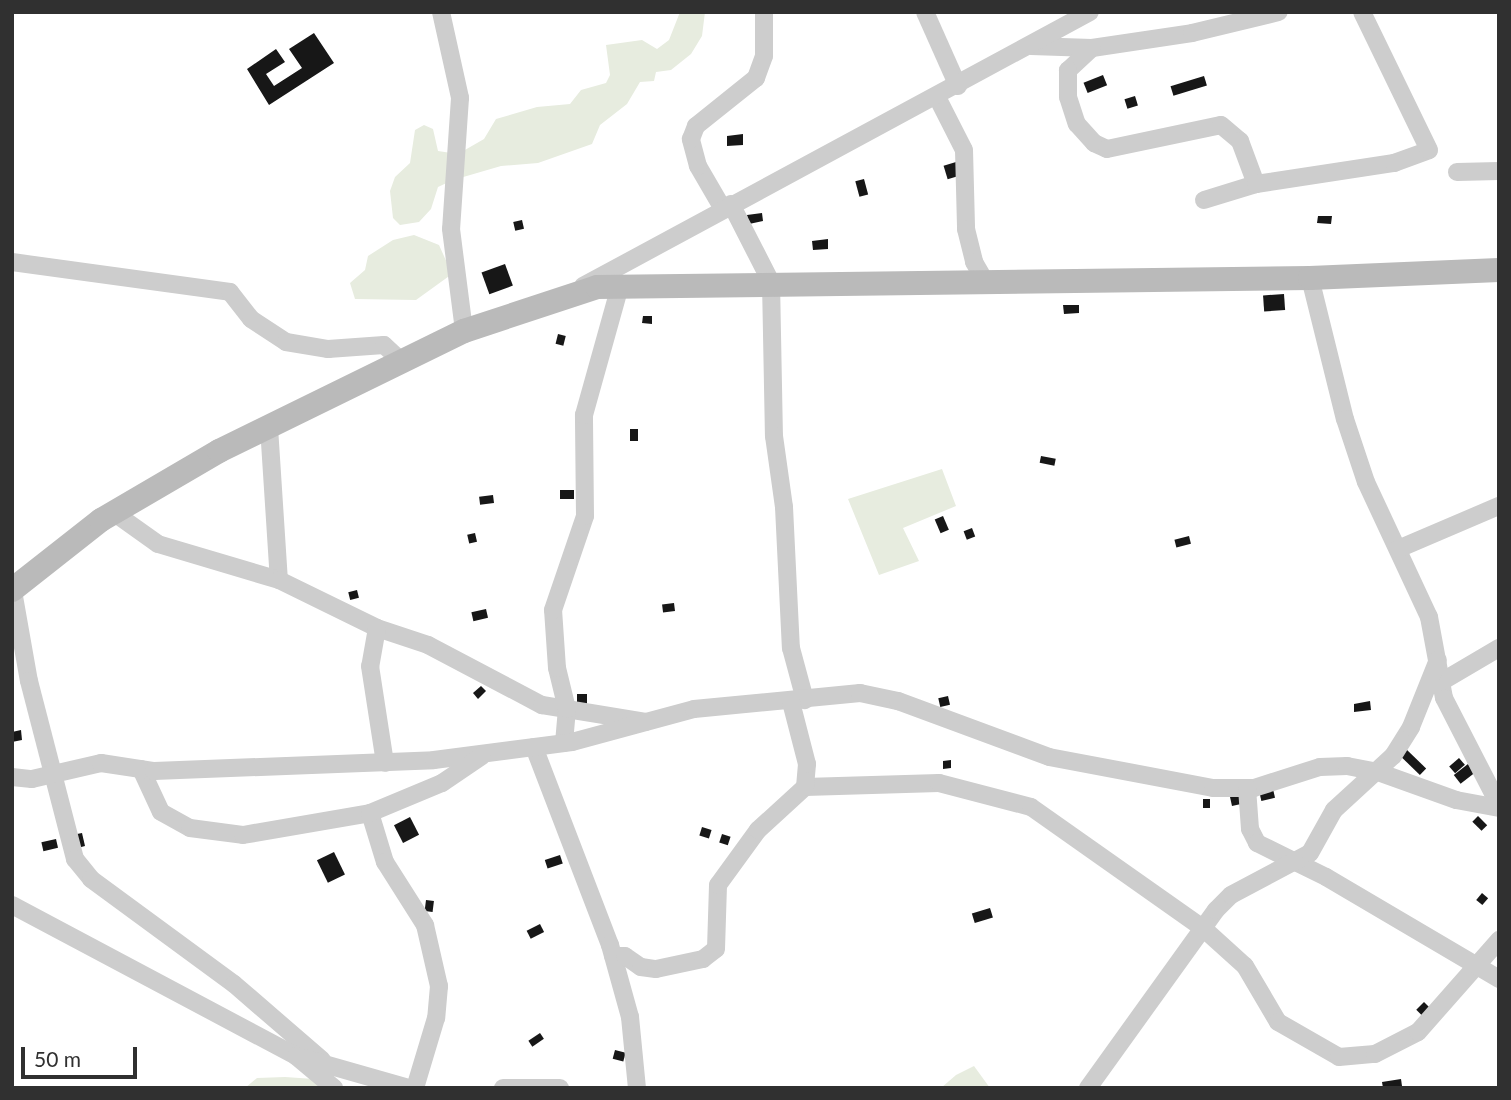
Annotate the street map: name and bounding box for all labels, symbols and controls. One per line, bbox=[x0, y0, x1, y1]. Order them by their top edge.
scale bar bbox=[24, 1034, 140, 1078]
text: 50 m bbox=[34, 1046, 81, 1071]

